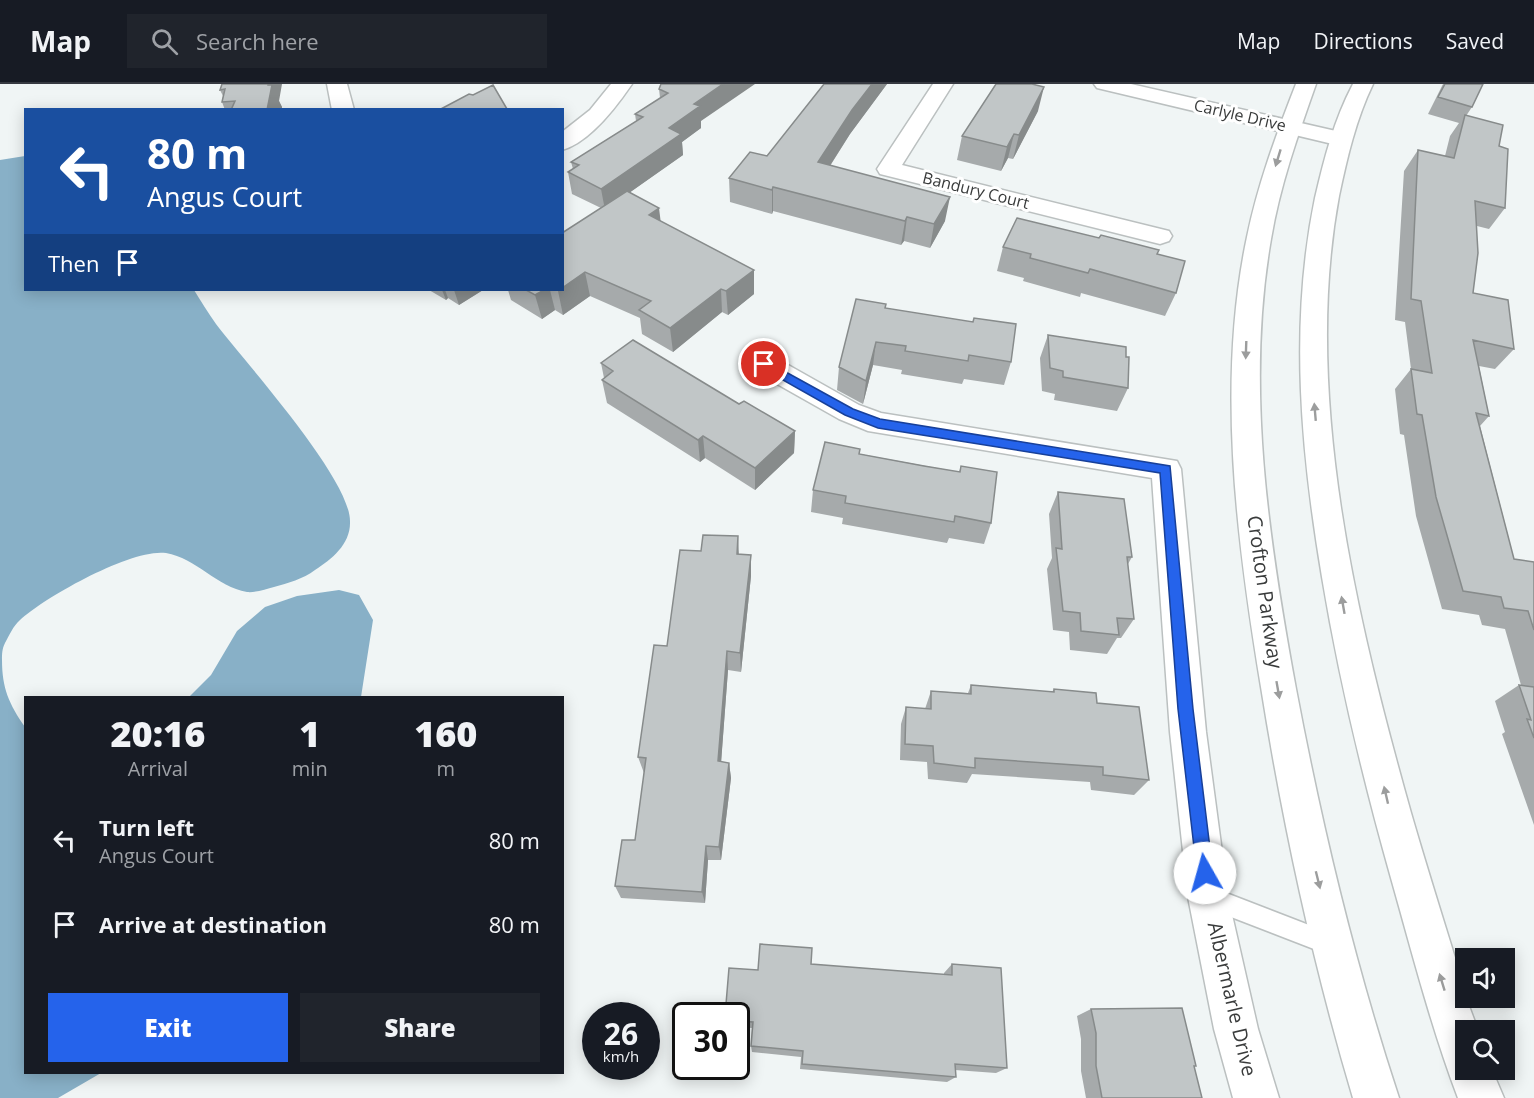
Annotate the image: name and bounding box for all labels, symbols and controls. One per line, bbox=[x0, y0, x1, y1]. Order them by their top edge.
search box bbox=[127, 14, 547, 68]
text: Map bbox=[30, 22, 91, 60]
icon: search bbox=[148, 25, 181, 58]
text: Search here bbox=[196, 26, 319, 56]
text: Map bbox=[1237, 27, 1280, 55]
text: Directions bbox=[1313, 27, 1413, 55]
text: Saved bbox=[1446, 27, 1504, 55]
street label: Carlyle Drive bbox=[1192, 94, 1288, 136]
text: 80 m bbox=[147, 124, 247, 181]
icon: left bbox=[48, 132, 126, 210]
one-way arrow bbox=[1273, 149, 1282, 167]
street label: Bandury Court bbox=[920, 166, 1032, 214]
text: Angus Court bbox=[147, 178, 302, 215]
icon: arrive bbox=[111, 246, 144, 279]
text: Then bbox=[48, 248, 99, 278]
pin bbox=[738, 338, 789, 389]
one-way arrow bbox=[1241, 340, 1250, 359]
icon: arrive bbox=[747, 347, 780, 380]
one-way arrow bbox=[1310, 403, 1320, 422]
street label: Crofton Parkway bbox=[1241, 513, 1290, 671]
one-way arrow bbox=[1338, 596, 1347, 615]
one-way arrow bbox=[1274, 680, 1283, 699]
text: 20:16 bbox=[111, 709, 205, 758]
text: 1 bbox=[299, 709, 320, 758]
text: 160 bbox=[414, 709, 477, 758]
text: Arrival bbox=[128, 755, 188, 782]
text: min bbox=[292, 755, 328, 782]
text: m bbox=[437, 755, 455, 782]
one-way arrow bbox=[1381, 786, 1391, 805]
text: Turn left bbox=[99, 812, 194, 842]
icon: left bbox=[48, 824, 81, 857]
text: 80 m bbox=[489, 825, 540, 855]
position arrow bbox=[1173, 841, 1237, 905]
text: Angus Court bbox=[99, 842, 214, 869]
one-way arrow bbox=[1314, 871, 1324, 890]
icon: arrive bbox=[48, 908, 81, 941]
text: Arrive at destination bbox=[99, 909, 327, 939]
text: 80 m bbox=[489, 909, 540, 939]
street label: Albermarle Drive bbox=[1202, 919, 1263, 1079]
map controls bbox=[1455, 948, 1515, 1080]
button: sound bbox=[1455, 948, 1515, 1008]
one-way arrow bbox=[1437, 973, 1446, 991]
button: Exit bbox=[48, 993, 288, 1062]
button: Share bbox=[300, 993, 540, 1062]
speed limit sign: 30 bbox=[672, 1002, 750, 1080]
text: 26 bbox=[604, 1013, 638, 1054]
button: search bbox=[1455, 1020, 1515, 1080]
text: km/h bbox=[603, 1046, 639, 1066]

